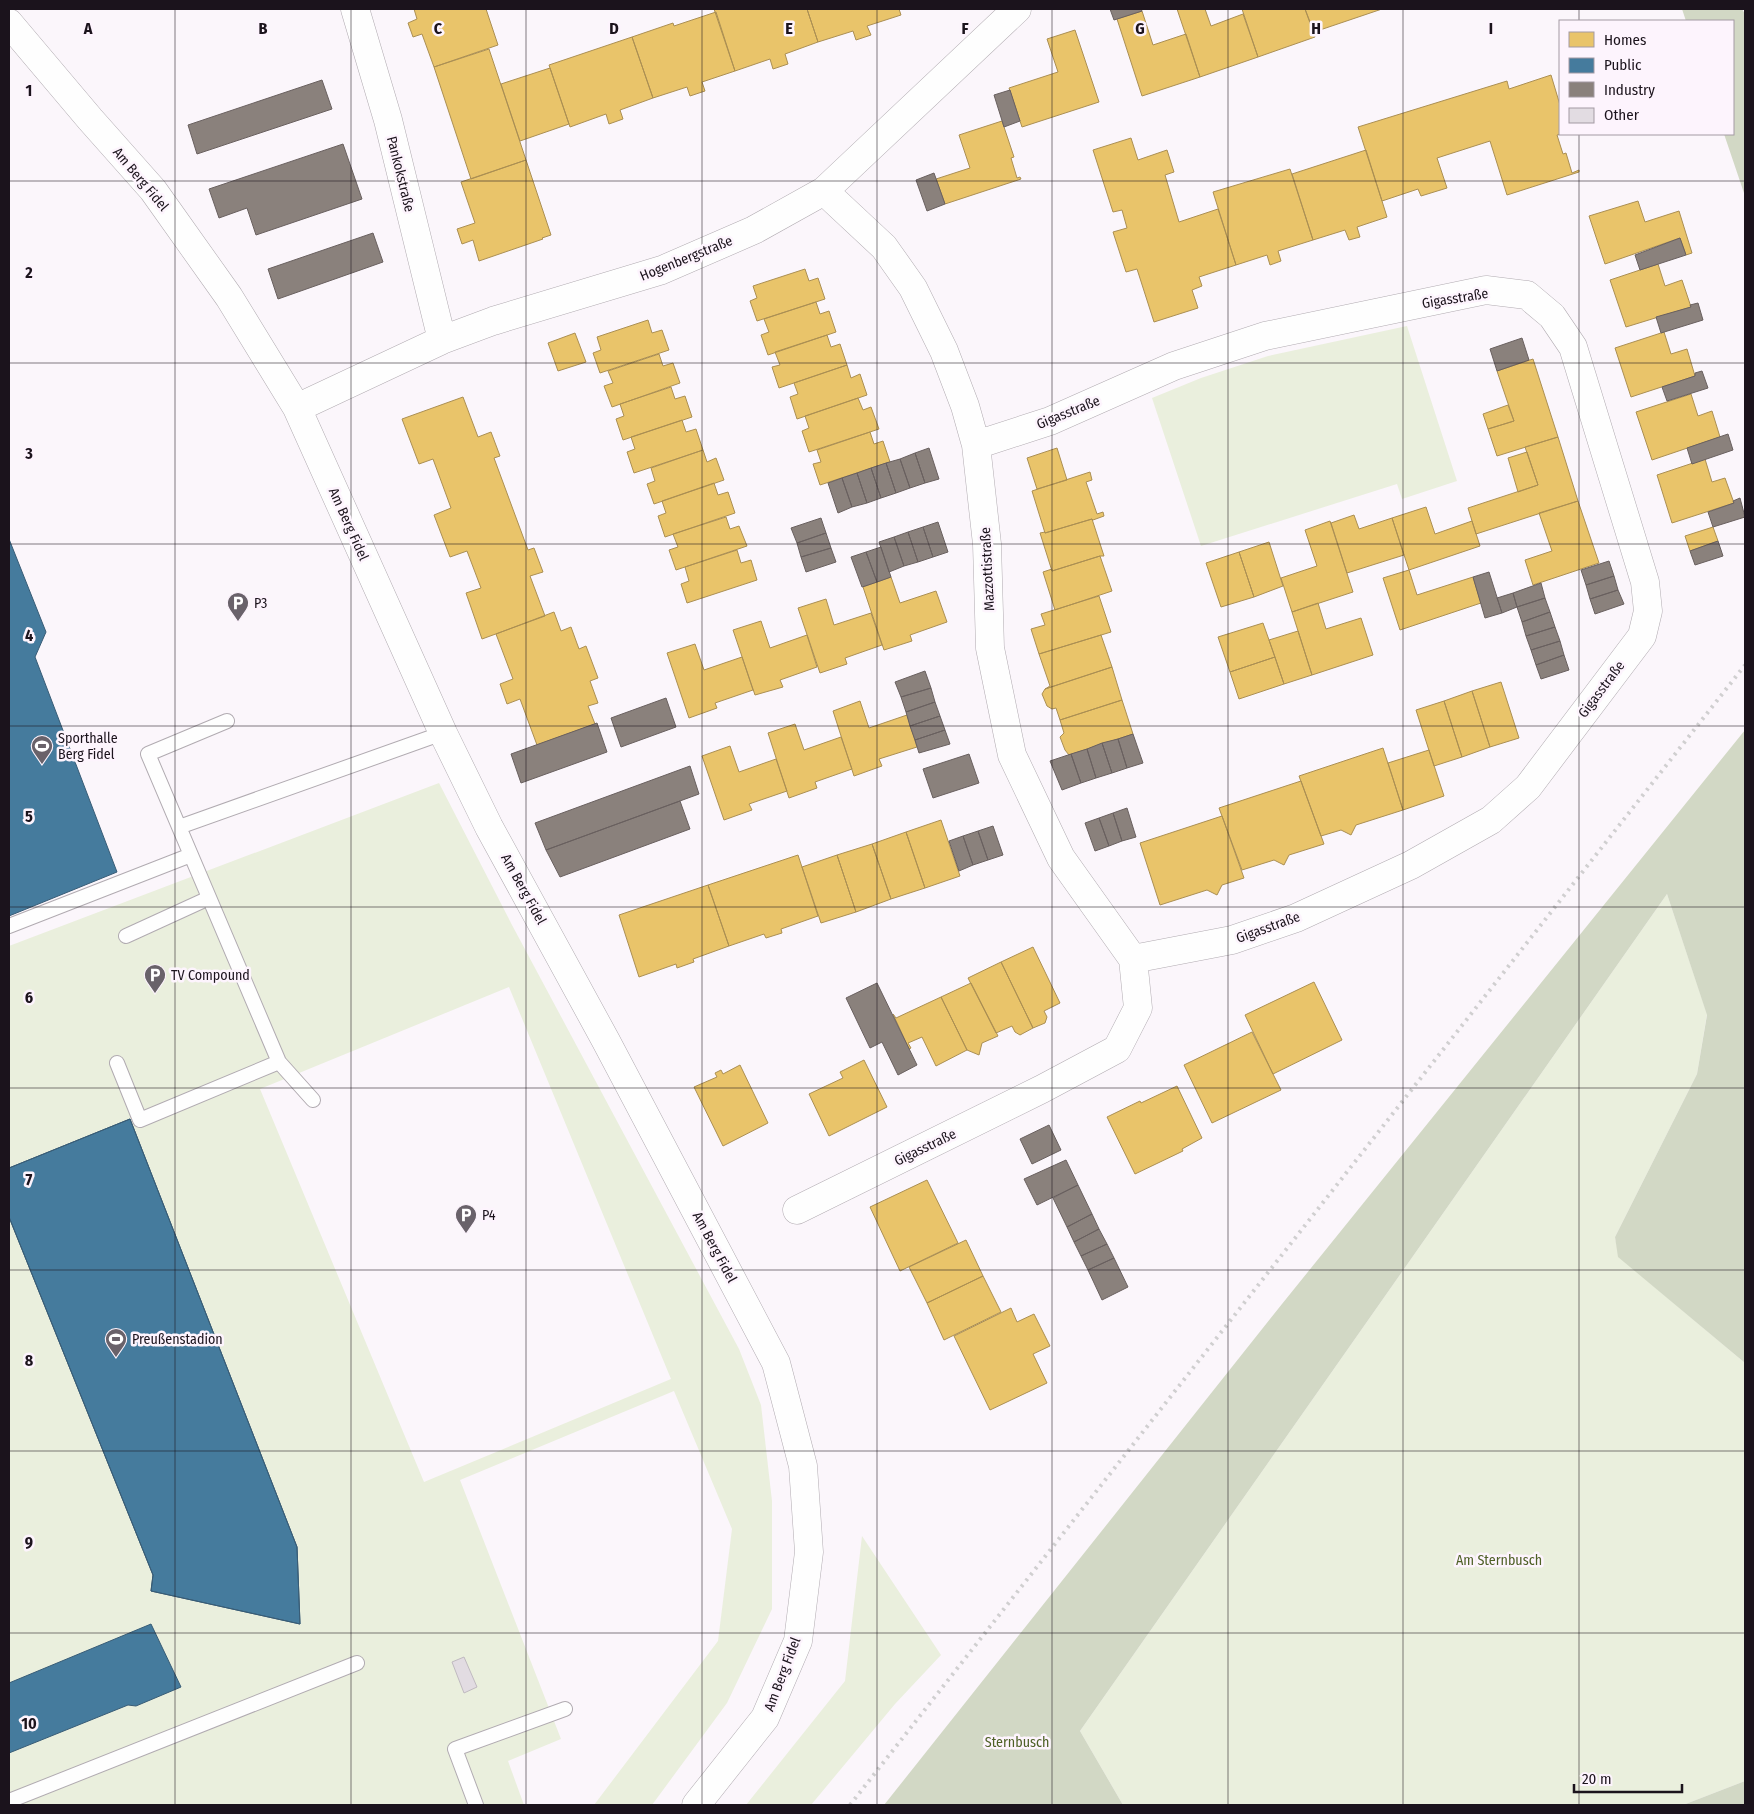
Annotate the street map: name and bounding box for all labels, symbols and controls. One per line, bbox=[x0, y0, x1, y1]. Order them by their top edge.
text: A bbox=[83, 19, 93, 38]
text: B bbox=[259, 19, 268, 38]
text: C bbox=[434, 19, 443, 38]
text: D bbox=[609, 19, 619, 38]
text: E bbox=[785, 19, 793, 38]
text: F bbox=[961, 19, 969, 38]
text: G bbox=[1135, 19, 1145, 38]
text: H bbox=[1311, 19, 1321, 38]
text: I bbox=[1489, 19, 1493, 38]
legend bbox=[1559, 20, 1734, 135]
text: Homes bbox=[1604, 31, 1646, 49]
text: Public bbox=[1604, 56, 1642, 74]
text: 1 bbox=[26, 81, 32, 100]
text: Industry bbox=[1604, 81, 1655, 99]
text: Other bbox=[1604, 106, 1640, 124]
street label: Pankokstraße bbox=[383, 135, 418, 214]
street label: Am Berg Fidel bbox=[109, 144, 172, 215]
street label: Hogenbergstraße bbox=[637, 232, 735, 285]
text: 2 bbox=[24, 263, 33, 282]
street label: Gigasstraße bbox=[1421, 285, 1489, 312]
street label: Gigasstraße bbox=[1034, 392, 1102, 433]
text: 3 bbox=[24, 444, 33, 463]
street label: Am Berg Fidel bbox=[325, 485, 372, 564]
street label: Mazzottistraße bbox=[977, 526, 998, 611]
parking icon: P3 bbox=[226, 591, 250, 622]
place label: P3 bbox=[254, 595, 267, 612]
text: 4 bbox=[25, 626, 33, 645]
street label: Gigasstraße bbox=[1575, 657, 1628, 721]
place label: Sporthalle Berg Fidel bbox=[58, 730, 118, 763]
sports icon: Sporthalle Berg Fidel bbox=[30, 734, 54, 765]
text: 5 bbox=[25, 807, 33, 826]
street label: Am Berg Fidel bbox=[497, 851, 550, 928]
street label: Gigasstraße bbox=[1234, 908, 1303, 947]
parking icon: TV Compound bbox=[143, 963, 167, 994]
place label: TV Compound bbox=[171, 967, 250, 984]
text: 6 bbox=[25, 988, 33, 1007]
street label: Gigasstraße bbox=[891, 1125, 959, 1170]
text: 7 bbox=[26, 1170, 33, 1189]
parking icon: P4 bbox=[454, 1203, 478, 1234]
place label: P4 bbox=[482, 1207, 496, 1224]
street label: Am Berg Fidel bbox=[689, 1209, 740, 1286]
sports icon: Preußenstadion bbox=[104, 1327, 128, 1358]
place label: Preußenstadion bbox=[132, 1331, 223, 1348]
text: 8 bbox=[25, 1351, 34, 1370]
text: 9 bbox=[25, 1533, 33, 1552]
park label: Am Sternbusch bbox=[1456, 1552, 1542, 1569]
street label: Am Berg Fidel bbox=[761, 1634, 804, 1714]
text: 10 bbox=[21, 1714, 37, 1733]
park label: Sternbusch bbox=[985, 1734, 1049, 1751]
scale bar bbox=[1574, 1762, 1682, 1794]
text: 20 m bbox=[1582, 1770, 1612, 1788]

